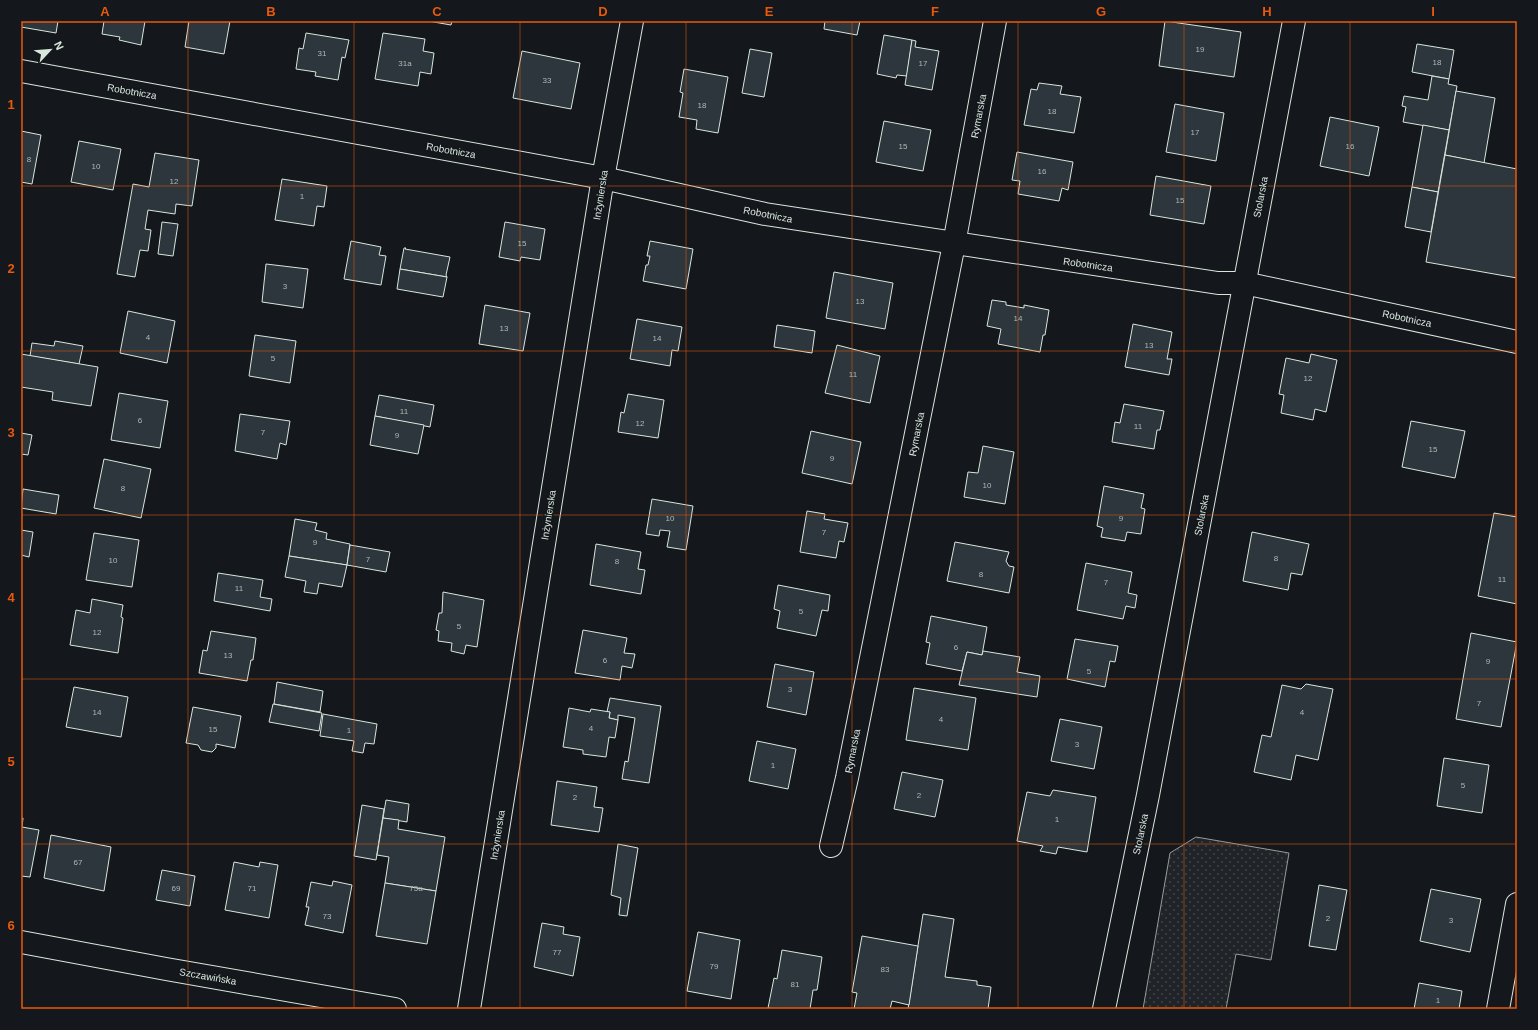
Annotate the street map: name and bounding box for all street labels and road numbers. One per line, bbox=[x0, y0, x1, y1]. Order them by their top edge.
street label: Robotnicza bbox=[106, 82, 158, 101]
street label: Rymarska bbox=[969, 93, 988, 139]
street label: Robotnicza bbox=[425, 141, 477, 160]
street label: Inżynierska bbox=[591, 169, 610, 221]
street label: Stolarska bbox=[1251, 175, 1270, 219]
street label: Robotnicza bbox=[742, 204, 794, 225]
street label: Robotnicza bbox=[1062, 256, 1114, 273]
street label: Robotnicza bbox=[1381, 308, 1433, 329]
street label: Rymarska bbox=[907, 411, 926, 457]
street label: Inżynierska bbox=[539, 489, 558, 541]
street label: Stolarska bbox=[1192, 493, 1211, 537]
street label: Rymarska bbox=[843, 728, 862, 774]
street label: Inżynierska bbox=[488, 809, 507, 861]
street label: Stolarska bbox=[1131, 812, 1150, 856]
street label: Szczawińska bbox=[178, 966, 238, 987]

